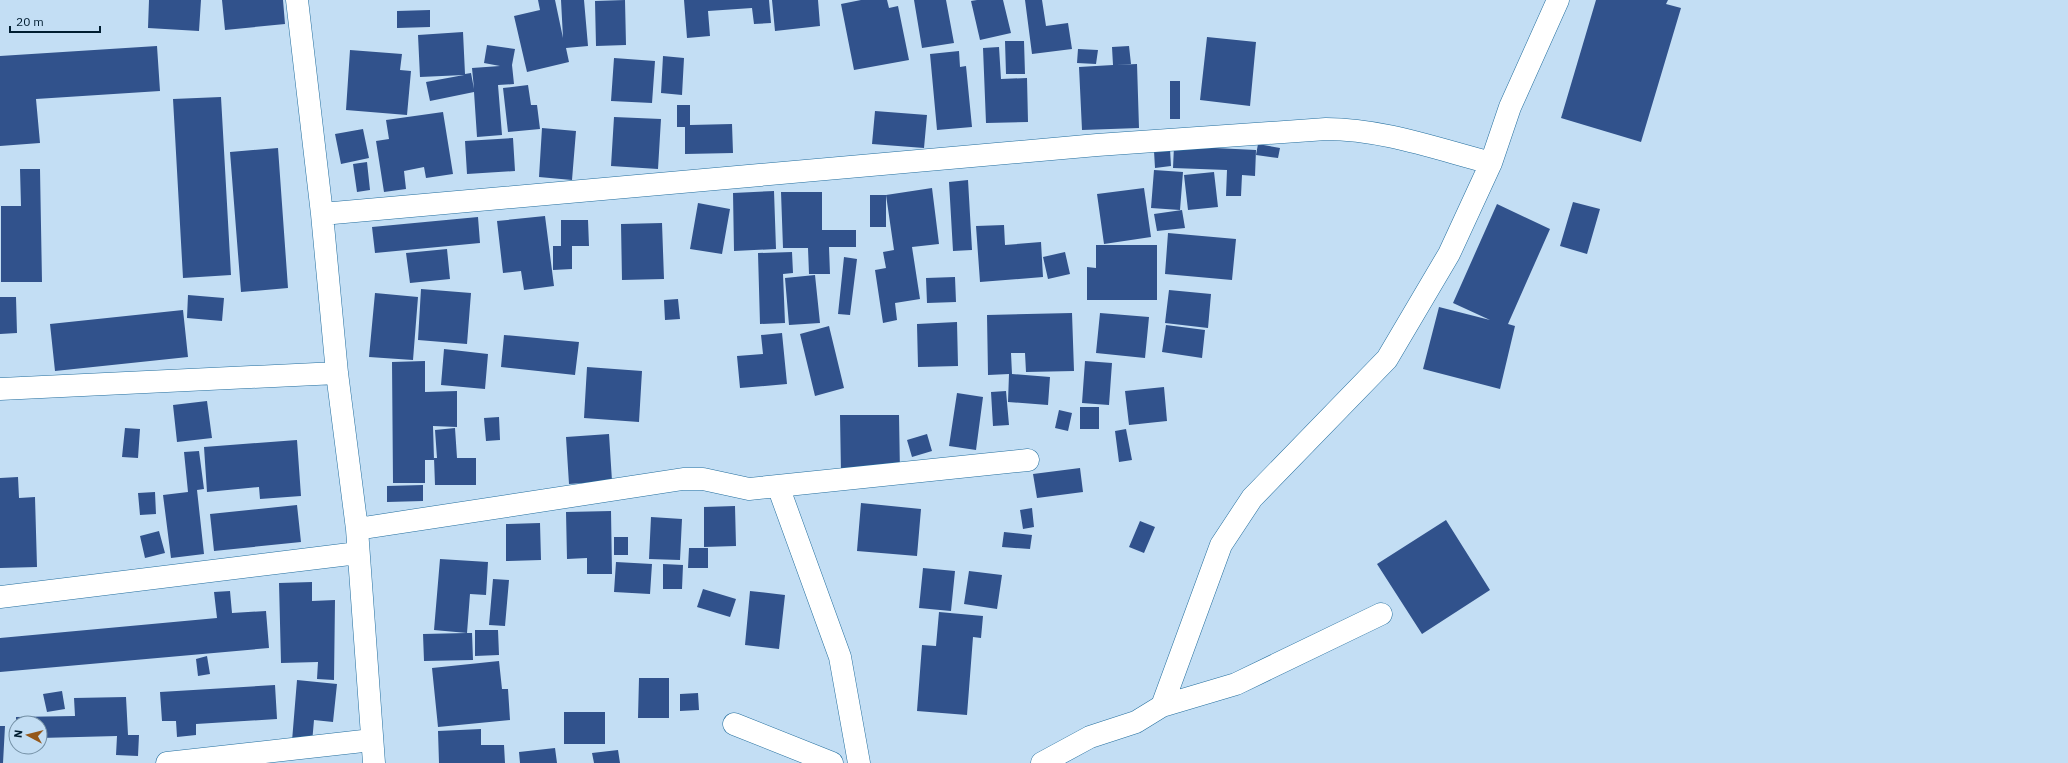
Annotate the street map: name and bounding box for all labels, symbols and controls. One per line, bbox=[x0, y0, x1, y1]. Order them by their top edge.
scale bar bbox=[10, 8, 100, 34]
text: 20 m bbox=[16, 14, 44, 29]
north arrow bbox=[8, 715, 48, 755]
text: N bbox=[11, 729, 26, 739]

